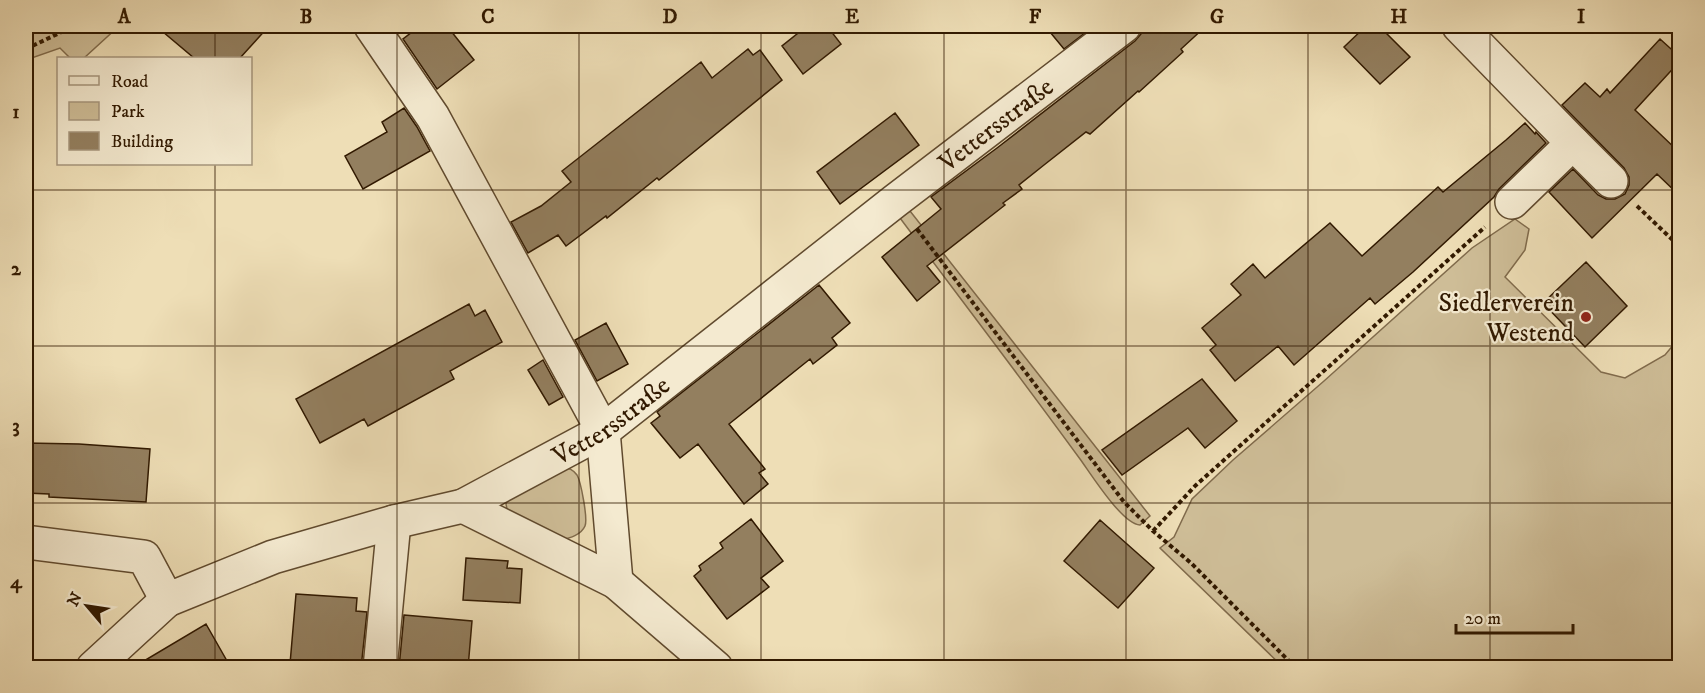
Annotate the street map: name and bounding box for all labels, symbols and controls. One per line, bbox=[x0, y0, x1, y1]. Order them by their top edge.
text: A bbox=[117, 5, 132, 30]
text: B bbox=[300, 5, 312, 30]
text: C bbox=[481, 5, 495, 30]
text: D bbox=[663, 5, 678, 30]
text: E bbox=[845, 5, 859, 30]
text: F bbox=[1029, 5, 1042, 30]
text: G bbox=[1210, 5, 1224, 30]
text: H bbox=[1391, 5, 1408, 30]
text: I bbox=[1577, 5, 1585, 30]
legend bbox=[57, 57, 252, 165]
text: Road bbox=[111, 71, 148, 93]
street label: Vettersstraße bbox=[932, 71, 1060, 180]
text: 1 bbox=[12, 100, 20, 125]
text: Park bbox=[111, 101, 145, 123]
text: Building bbox=[111, 131, 173, 153]
text: 2 bbox=[11, 257, 22, 282]
place label: Siedlerverein Westend bbox=[1439, 287, 1574, 350]
marker: Siedlerverein Westend bbox=[1579, 310, 1593, 324]
street label: Vettersstraße bbox=[546, 370, 677, 474]
text: 3 bbox=[12, 414, 20, 439]
text: 4 bbox=[10, 570, 23, 595]
north arrow bbox=[57, 576, 117, 636]
text: N bbox=[63, 589, 87, 610]
scale bar bbox=[1456, 597, 1573, 635]
text: 20 m bbox=[1465, 608, 1501, 630]

